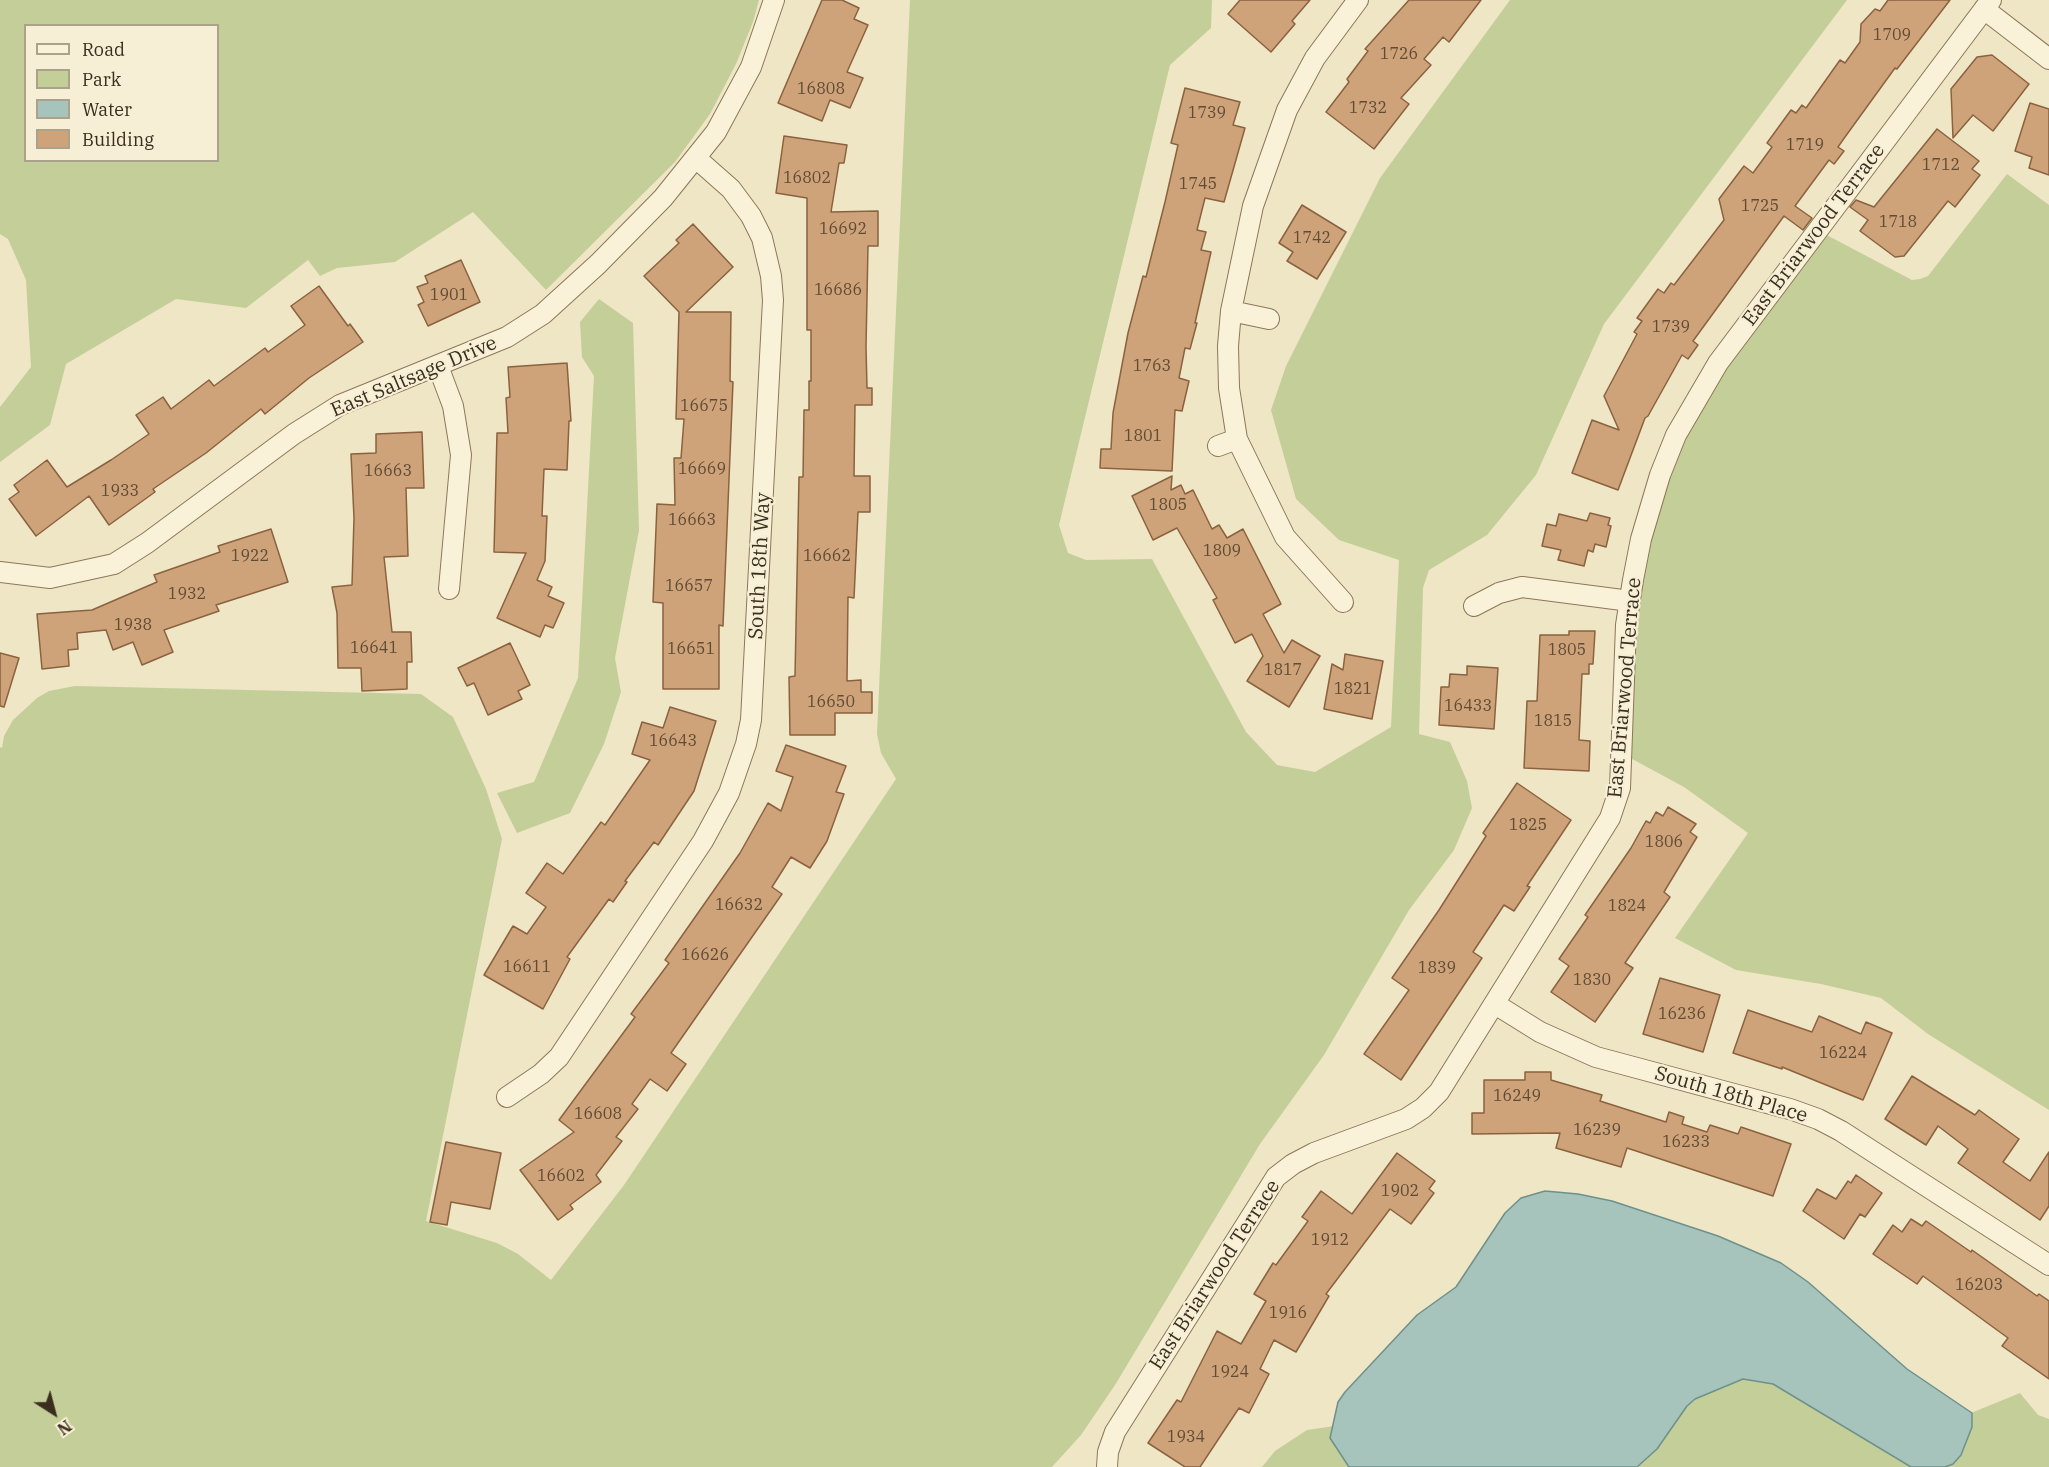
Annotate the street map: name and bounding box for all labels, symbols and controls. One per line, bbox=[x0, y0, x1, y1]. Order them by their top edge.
legend bbox=[24, 24, 219, 162]
house number: 1709 bbox=[1873, 25, 1911, 45]
text: Road bbox=[82, 38, 125, 61]
house number: 1726 bbox=[1380, 44, 1418, 64]
text: Park bbox=[82, 68, 121, 91]
house number: 16808 bbox=[797, 79, 845, 99]
text: Water bbox=[82, 98, 132, 121]
house number: 1732 bbox=[1349, 98, 1387, 118]
house number: 1739 bbox=[1188, 103, 1226, 123]
text: Building bbox=[82, 128, 154, 151]
house number: 1719 bbox=[1786, 135, 1824, 155]
street label: East Briarwood Terrace bbox=[1738, 139, 1890, 331]
house number: 1712 bbox=[1922, 155, 1960, 175]
house number: 16802 bbox=[783, 168, 831, 188]
house number: 1745 bbox=[1179, 174, 1217, 194]
house number: 1725 bbox=[1741, 196, 1779, 216]
house number: 1718 bbox=[1879, 212, 1917, 232]
house number: 16692 bbox=[819, 219, 867, 239]
house number: 1742 bbox=[1293, 228, 1331, 248]
house number: 16686 bbox=[814, 280, 862, 300]
house number: 1901 bbox=[430, 285, 468, 305]
house number: 1739 bbox=[1652, 317, 1690, 337]
street label: East Saltsage Drive bbox=[327, 331, 501, 423]
house number: 1763 bbox=[1133, 356, 1171, 376]
house number: 16675 bbox=[680, 396, 728, 416]
house number: 1801 bbox=[1124, 426, 1162, 446]
house number: 16669 bbox=[678, 459, 726, 479]
house number: 16663 bbox=[364, 461, 412, 481]
house number: 1933 bbox=[101, 481, 139, 501]
street label: South 18th Way bbox=[744, 492, 776, 640]
house number: 1805 bbox=[1149, 495, 1187, 515]
house number: 16663 bbox=[668, 510, 716, 530]
house number: 1809 bbox=[1203, 541, 1241, 561]
house number: 1922 bbox=[231, 546, 269, 566]
house number: 16662 bbox=[803, 546, 851, 566]
house number: 16657 bbox=[665, 576, 713, 596]
street label: East Briarwood Terrace bbox=[1603, 577, 1647, 799]
house number: 1932 bbox=[168, 584, 206, 604]
house number: 1938 bbox=[114, 615, 152, 635]
house number: 16641 bbox=[350, 638, 398, 658]
house number: 16651 bbox=[667, 639, 715, 659]
house number: 1805 bbox=[1548, 640, 1586, 660]
house number: 1817 bbox=[1264, 660, 1302, 680]
house number: 1821 bbox=[1334, 679, 1372, 699]
house number: 16650 bbox=[807, 692, 855, 712]
house number: 16433 bbox=[1444, 696, 1492, 716]
house number: 1815 bbox=[1534, 711, 1572, 731]
house number: 16643 bbox=[649, 731, 697, 751]
house number: 1825 bbox=[1509, 815, 1547, 835]
house number: 1806 bbox=[1645, 832, 1683, 852]
house number: 16632 bbox=[715, 895, 763, 915]
house number: 1824 bbox=[1608, 896, 1646, 916]
house number: 16626 bbox=[681, 945, 729, 965]
house number: 16611 bbox=[503, 957, 551, 977]
house number: 1839 bbox=[1418, 958, 1456, 978]
house number: 1830 bbox=[1573, 970, 1611, 990]
house number: 16236 bbox=[1658, 1004, 1706, 1024]
house number: 16224 bbox=[1819, 1043, 1867, 1063]
street label: South 18th Place bbox=[1652, 1062, 1810, 1128]
house number: 16249 bbox=[1493, 1086, 1541, 1106]
house number: 16608 bbox=[574, 1104, 622, 1124]
house number: 16239 bbox=[1573, 1120, 1621, 1140]
house number: 16233 bbox=[1662, 1132, 1710, 1152]
house number: 16602 bbox=[537, 1166, 585, 1186]
street label: East Briarwood Terrace bbox=[1145, 1176, 1285, 1374]
house number: 1902 bbox=[1381, 1181, 1419, 1201]
house number: 1912 bbox=[1311, 1230, 1349, 1250]
house number: 16203 bbox=[1955, 1275, 2003, 1295]
house number: 1916 bbox=[1269, 1303, 1307, 1323]
house number: 1924 bbox=[1211, 1362, 1249, 1382]
north arrow bbox=[24, 1383, 84, 1443]
text: N bbox=[54, 1416, 76, 1439]
house number: 1934 bbox=[1167, 1427, 1205, 1447]

